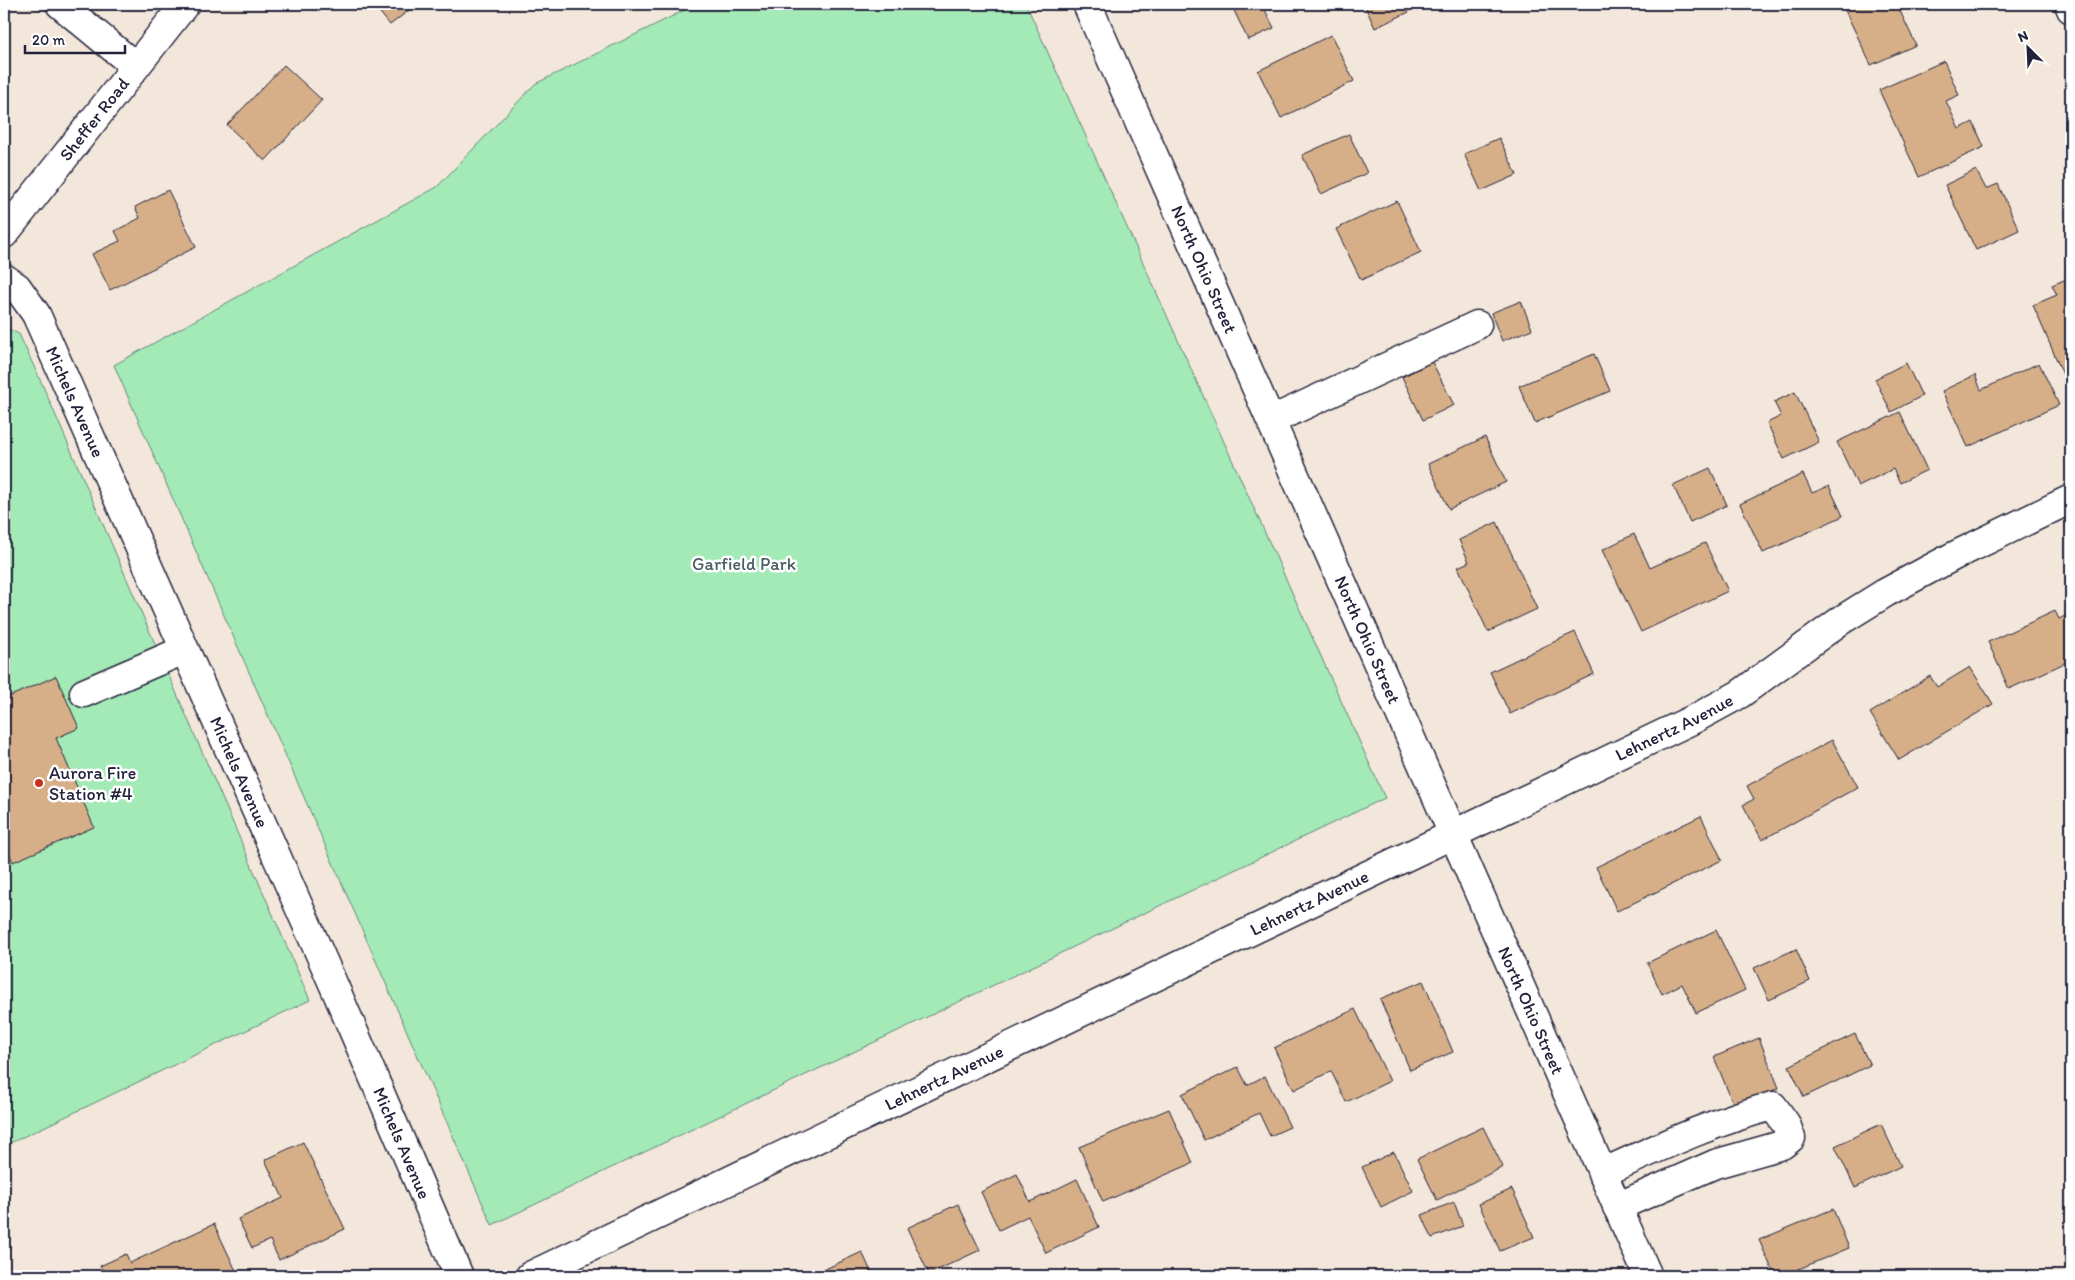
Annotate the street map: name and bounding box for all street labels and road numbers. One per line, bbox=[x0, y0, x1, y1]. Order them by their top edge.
street label: Sheffer Road bbox=[55, 73, 134, 165]
street label: North Ohio Street bbox=[1166, 202, 1242, 337]
street label: Michels Avenue bbox=[41, 343, 109, 461]
street label: North Ohio Street bbox=[1330, 573, 1405, 707]
street label: Lehnertz Avenue bbox=[1612, 689, 1737, 766]
street label: Michels Avenue bbox=[205, 713, 274, 831]
street label: Lehnertz Avenue bbox=[1246, 865, 1372, 941]
street label: North Ohio Street bbox=[1493, 943, 1569, 1078]
street label: Lehnertz Avenue bbox=[881, 1040, 1007, 1116]
street label: Michels Avenue bbox=[368, 1084, 435, 1202]

